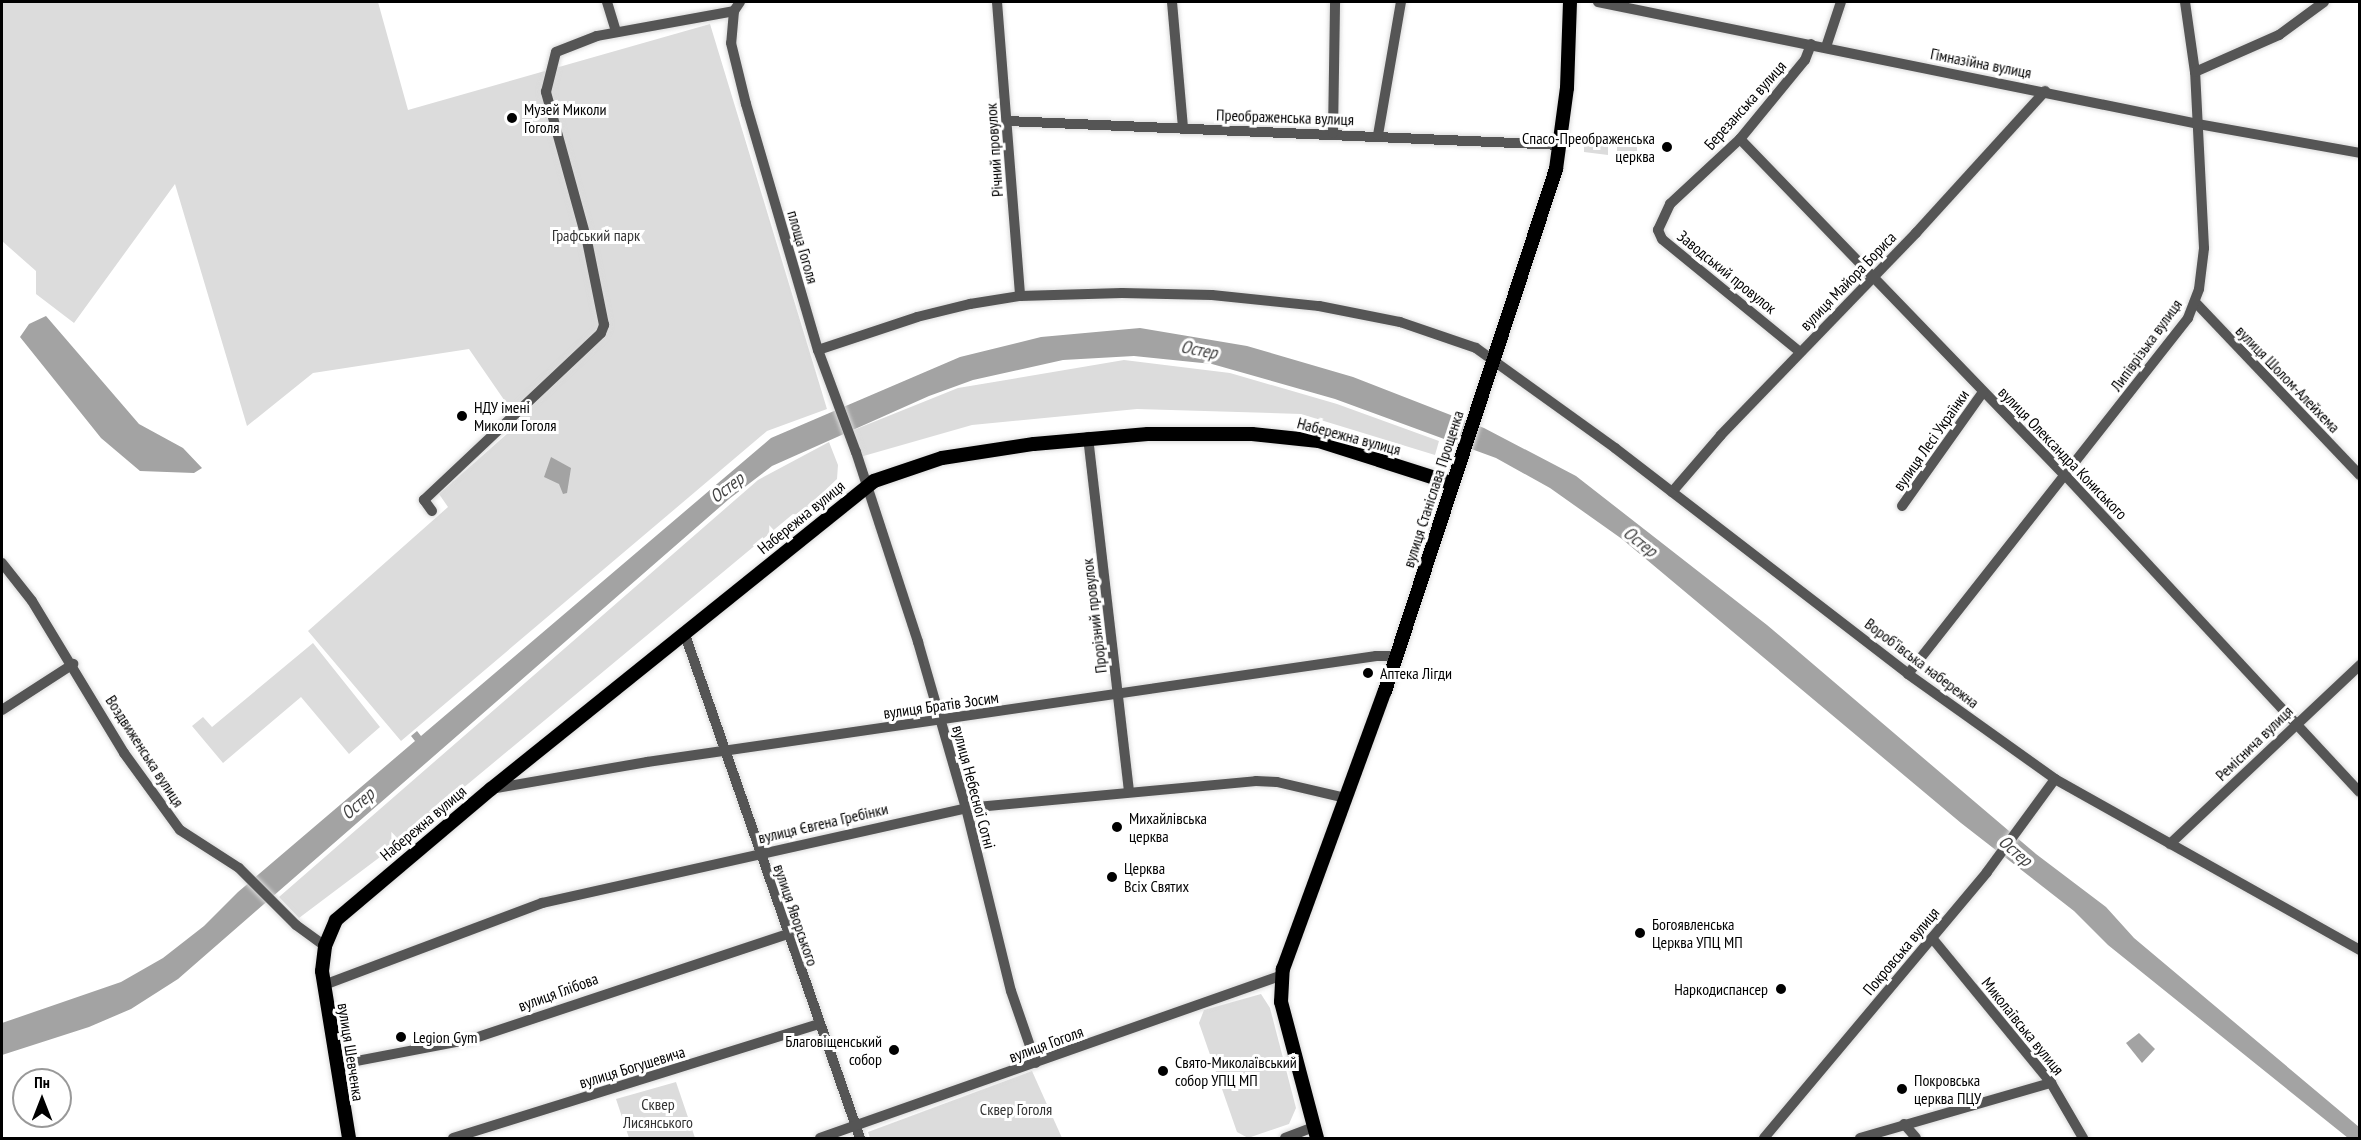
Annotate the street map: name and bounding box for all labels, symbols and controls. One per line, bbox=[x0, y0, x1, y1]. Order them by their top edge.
street label: Гімназійна вулиця bbox=[1929, 44, 2033, 82]
street label: Березанська вулиця bbox=[1700, 57, 1790, 153]
place label: Музей Миколи Гоголя bbox=[524, 99, 607, 137]
street label: Річний провулок bbox=[981, 102, 1007, 198]
street label: Преображенська вулиця bbox=[1216, 105, 1354, 129]
marker: Музей Миколи Гоголя bbox=[505, 111, 519, 125]
place label: Спасо-Преображенська церква bbox=[1522, 128, 1655, 166]
marker: Спасо-Преображенська церква bbox=[1660, 140, 1674, 154]
street label: площа Гоголя bbox=[783, 208, 823, 286]
park label: Графський парк bbox=[552, 225, 640, 245]
street label: Заводський провулок bbox=[1674, 226, 1780, 318]
street label: вулиця Майора Бориса bbox=[1796, 228, 1900, 334]
street label: Липіврізька вулиця bbox=[2106, 295, 2186, 395]
street label: вулиця Шолом-Алейхема bbox=[2232, 321, 2344, 437]
water label: Остер bbox=[1179, 336, 1219, 364]
street label: вулиця Олександра Кониського bbox=[1995, 383, 2131, 523]
street label: вулиця Лесі Українки bbox=[1889, 386, 1973, 494]
place label: НДУ імені Миколи Гоголя bbox=[474, 397, 556, 435]
street label: вулиця Станіслава Прощенка bbox=[1399, 408, 1467, 570]
marker: НДУ імені Миколи Гоголя bbox=[455, 409, 469, 423]
street label: Набережна вулиця bbox=[1295, 413, 1403, 459]
water label: Остер bbox=[706, 468, 748, 508]
street label: Набережна вулиця bbox=[754, 476, 848, 558]
water label: Остер bbox=[1619, 522, 1661, 562]
street label: Прорізний провулок bbox=[1077, 558, 1111, 674]
street label: Воробʼївська набережна bbox=[1861, 614, 1983, 712]
place label: Аптека Лігди bbox=[1380, 663, 1452, 683]
marker: Аптека Лігди bbox=[1361, 666, 1375, 680]
street label: вулиця Братів Зосим bbox=[882, 687, 1000, 723]
street label: Воздвиженська вулиця bbox=[102, 692, 188, 810]
street label: Реміснича вулиця bbox=[2211, 701, 2297, 785]
street label: вулиця Небесної Сотні bbox=[948, 723, 1000, 851]
street label: Набережна вулиця bbox=[376, 781, 470, 865]
water label: Остер bbox=[337, 784, 379, 824]
street label: вулиця Євгена Гребінки bbox=[756, 799, 890, 847]
place label: Михайлівська церква bbox=[1129, 808, 1207, 846]
marker: Михайлівська церква bbox=[1110, 820, 1124, 834]
water label: Остер bbox=[1994, 831, 2036, 871]
place label: Церква Всіх Святих bbox=[1124, 858, 1189, 896]
street label: вулиця Яворського bbox=[770, 862, 822, 968]
marker: Церква Всіх Святих bbox=[1105, 870, 1119, 884]
street label: Покровська вулиця bbox=[1859, 903, 1943, 999]
place label: Богоявленська Церква УПЦ МП bbox=[1652, 914, 1743, 952]
marker: Богоявленська Церква УПЦ МП bbox=[1633, 926, 1647, 940]
street label: вулиця Глібова bbox=[515, 969, 601, 1015]
street label: Миколаївська вулиця bbox=[1978, 973, 2068, 1079]
place label: Наркодиспансер bbox=[1674, 979, 1768, 999]
marker: Наркодиспансер bbox=[1772, 980, 1790, 998]
street label: вулиця Шевченка bbox=[334, 1002, 368, 1102]
street label: вулиця Гоголя bbox=[1006, 1022, 1086, 1066]
place label: Legion Gym bbox=[413, 1027, 477, 1047]
marker: Legion Gym bbox=[394, 1030, 408, 1044]
place label: Благовіщенський собор bbox=[785, 1031, 882, 1069]
street label: вулиця Богушевича bbox=[577, 1042, 687, 1092]
marker: Благовіщенський собор bbox=[887, 1043, 901, 1057]
place label: Свято-Миколаївський собор УПЦ МП bbox=[1175, 1052, 1297, 1090]
marker: Свято-Миколаївський собор УПЦ МП bbox=[1156, 1064, 1170, 1078]
north arrow bbox=[12, 1068, 72, 1128]
place label: Покровська церква ПЦУ bbox=[1914, 1070, 1981, 1108]
text: Пн bbox=[34, 1072, 50, 1092]
marker: Покровська церква ПЦУ bbox=[1895, 1082, 1909, 1096]
park label: Сквер Лисянського bbox=[623, 1094, 693, 1132]
park label: Сквер Гоголя bbox=[980, 1099, 1052, 1119]

